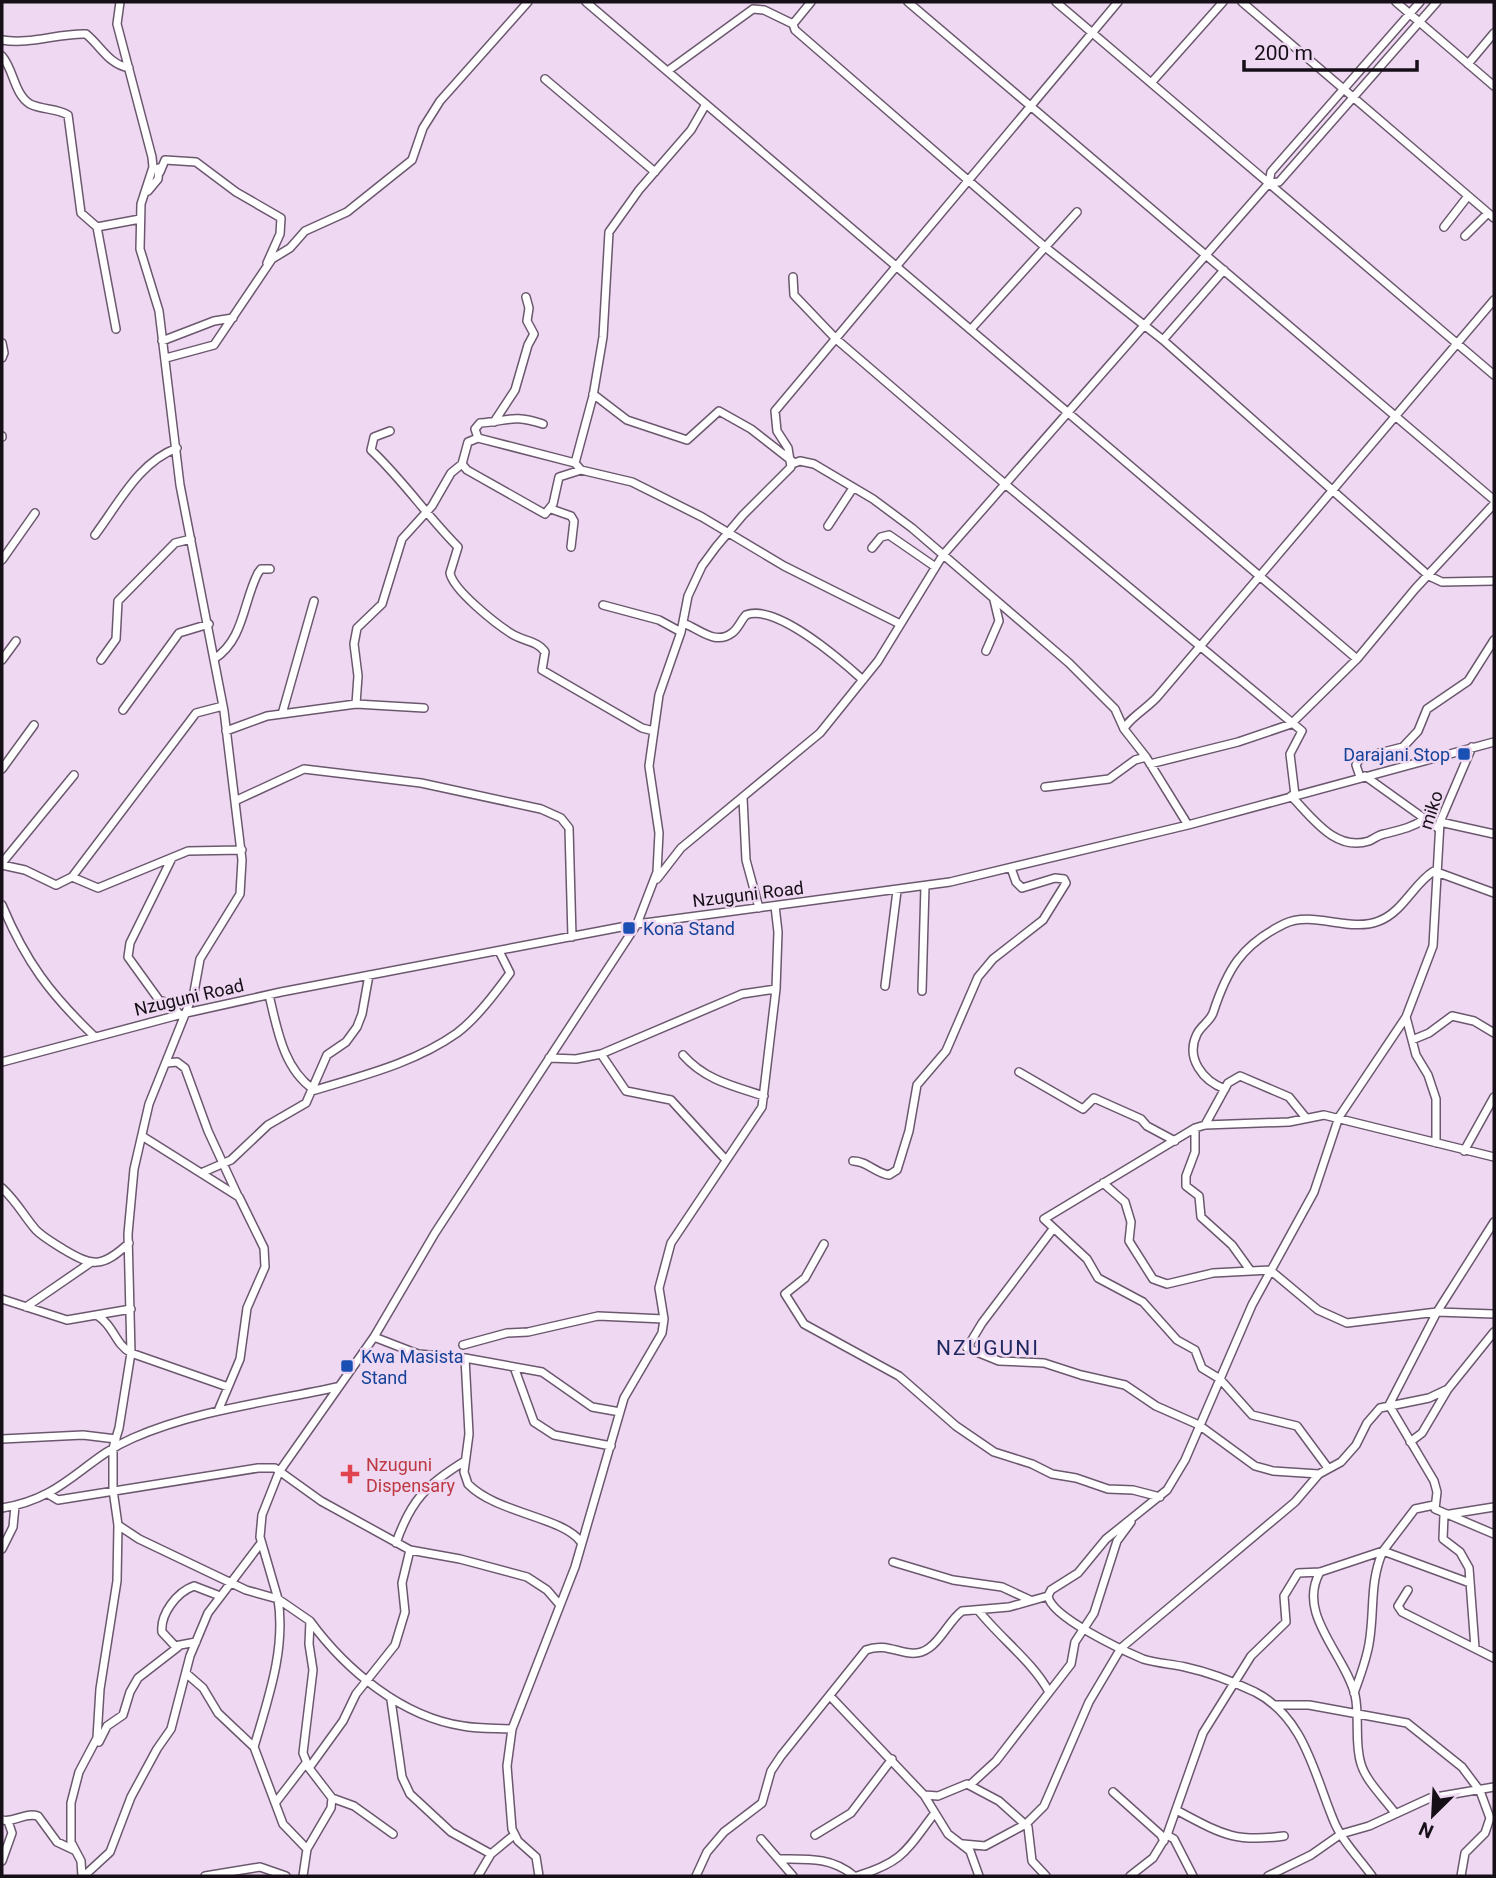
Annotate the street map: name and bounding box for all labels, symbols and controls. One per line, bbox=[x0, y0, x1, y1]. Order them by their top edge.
scale bar bbox=[1244, 28, 1417, 72]
text: 200 m bbox=[1254, 41, 1313, 65]
place label: Darajani Stop bbox=[1343, 744, 1450, 765]
marker: Darajani Stop bbox=[1456, 746, 1472, 762]
street label: miko bbox=[1415, 788, 1447, 832]
street label: Nzuguni Road bbox=[691, 877, 805, 911]
place label: Kona Stand bbox=[643, 918, 735, 939]
marker: Kona Stand bbox=[621, 920, 637, 936]
street label: Nzuguni Road bbox=[132, 974, 246, 1020]
district label: NZUGUNI bbox=[936, 1336, 1040, 1360]
place label: Kwa Masista Stand bbox=[361, 1346, 464, 1388]
marker: Kwa Masista Stand bbox=[339, 1358, 355, 1374]
place label: Nzuguni Dispensary bbox=[366, 1454, 455, 1496]
marker: Nzuguni Dispensary bbox=[340, 1464, 360, 1484]
north arrow bbox=[1398, 1780, 1468, 1850]
text: N bbox=[1415, 1817, 1437, 1843]

